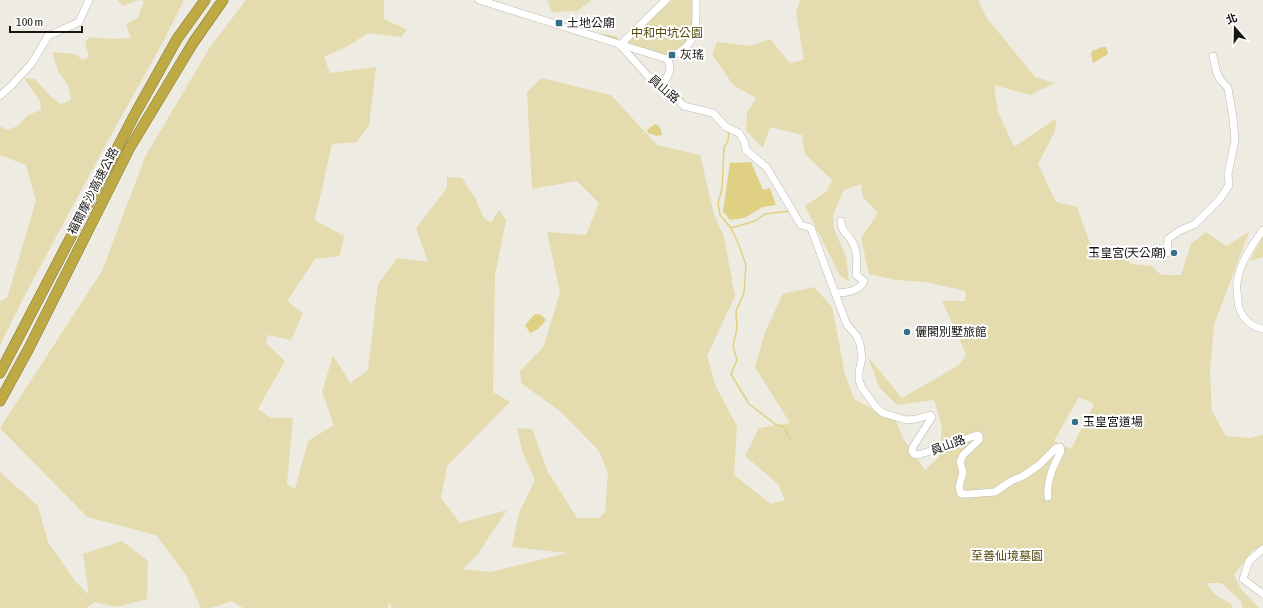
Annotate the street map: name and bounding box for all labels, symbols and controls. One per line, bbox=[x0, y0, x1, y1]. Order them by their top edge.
scale bar bbox=[10, 8, 82, 34]
north arrow bbox=[1215, 8, 1255, 48]
text: 北 bbox=[1224, 11, 1239, 26]
text: 100 m bbox=[16, 15, 43, 29]
place label: 土地公廟 bbox=[567, 16, 615, 30]
marker: 土地公廟 bbox=[554, 18, 564, 28]
park label: 中和中坑公園 bbox=[631, 26, 703, 40]
place label: 灰瑤 bbox=[680, 48, 704, 62]
marker: 灰瑤 bbox=[667, 50, 677, 60]
street label: 員山路 bbox=[646, 72, 682, 106]
street label: 福爾摩沙高速公路 bbox=[65, 145, 121, 237]
place label: 玉皇宮(天公廟) bbox=[1088, 246, 1166, 260]
marker: 玉皇宮(天公廟) bbox=[1169, 248, 1179, 258]
place label: 儷閣別墅旅館 bbox=[915, 325, 987, 339]
marker: 儷閣別墅旅館 bbox=[902, 327, 912, 337]
place label: 玉皇宮道場 bbox=[1083, 415, 1143, 429]
marker: 玉皇宮道場 bbox=[1070, 417, 1080, 427]
street label: 員山路 bbox=[929, 432, 967, 458]
park label: 至善仙境墓園 bbox=[971, 549, 1043, 563]

